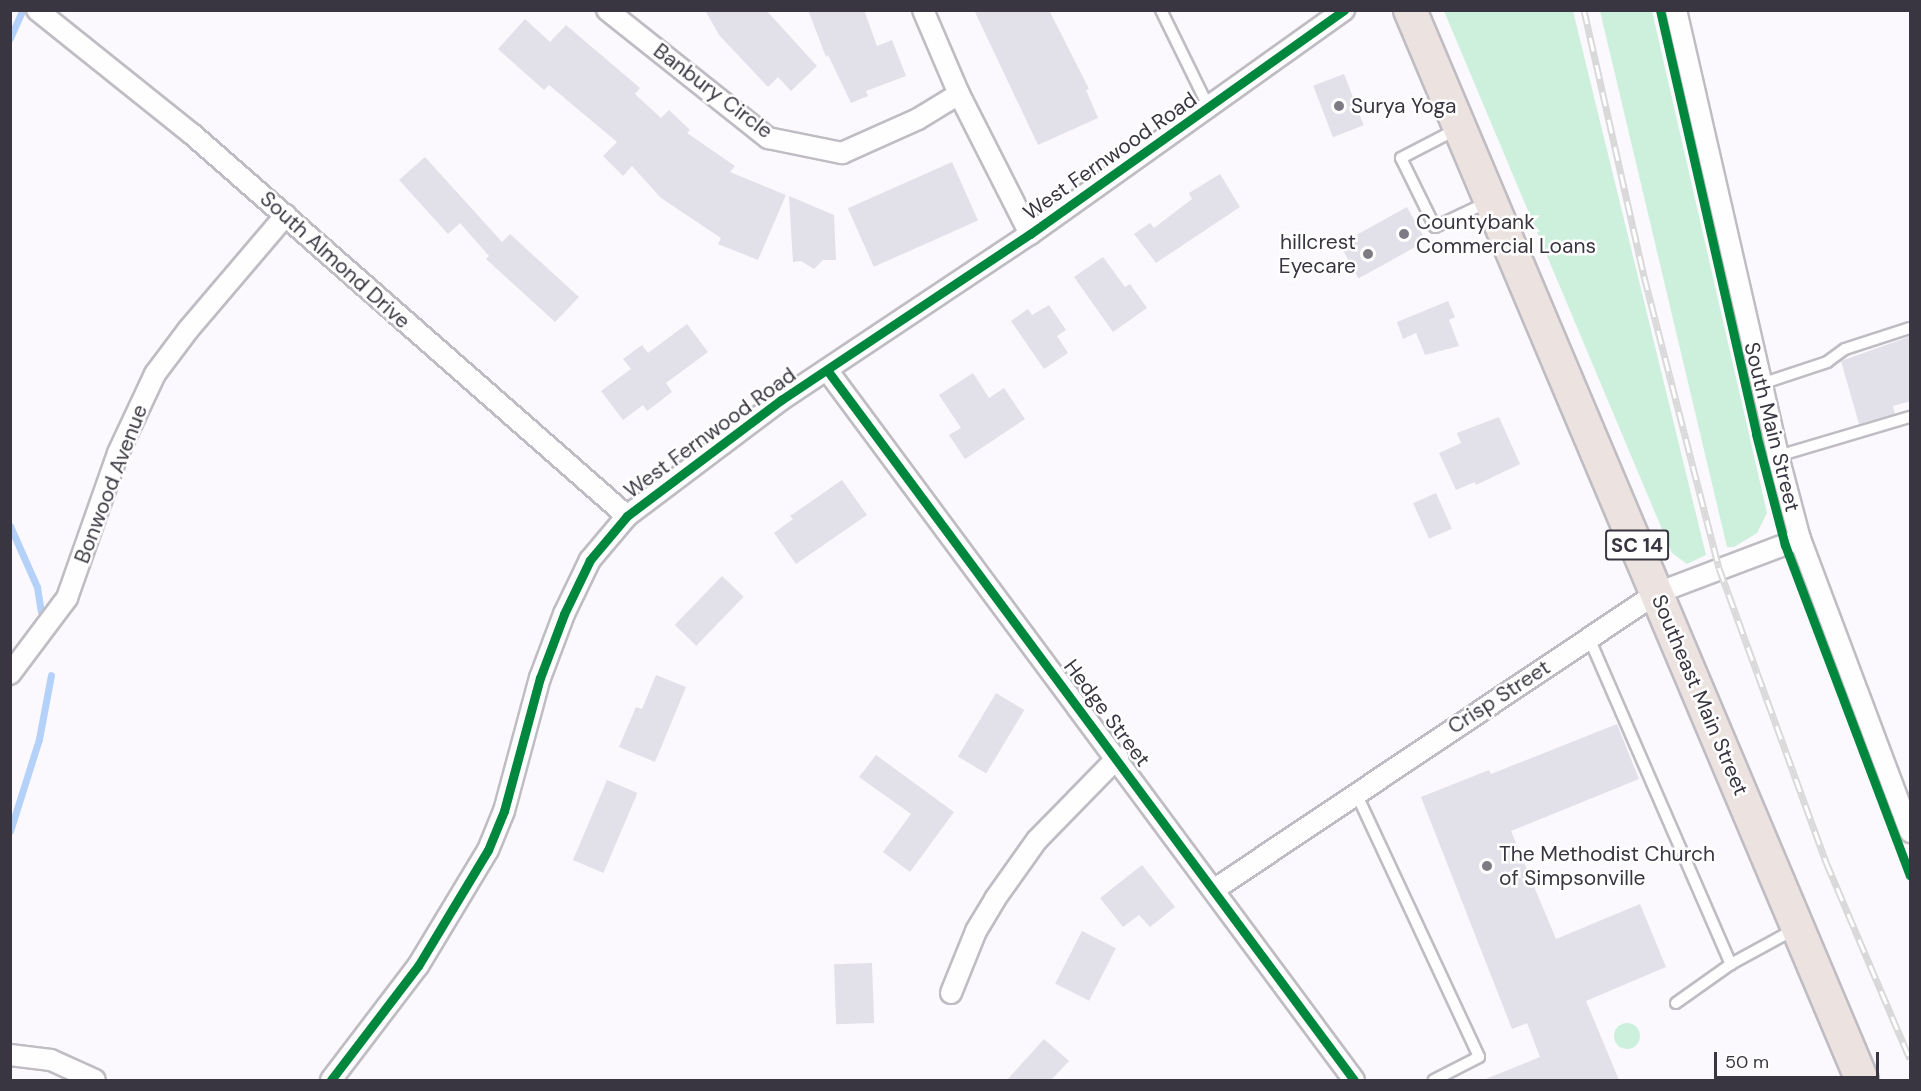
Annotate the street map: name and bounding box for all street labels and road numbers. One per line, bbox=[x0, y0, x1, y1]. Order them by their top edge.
street label: Banbury Circle bbox=[649, 38, 777, 144]
street label: West Fernwood Road bbox=[1018, 87, 1202, 225]
street label: South Almond Drive bbox=[255, 186, 415, 334]
street label: South Main Street bbox=[1739, 340, 1805, 514]
street label: West Fernwood Road bbox=[619, 362, 801, 504]
street label: Bonwood Avenue bbox=[69, 401, 153, 567]
road number: SC 14 bbox=[1604, 528, 1670, 562]
street label: Southeast Main Street bbox=[1646, 591, 1754, 799]
street label: Hedge Street bbox=[1059, 654, 1155, 772]
street label: Crisp Street bbox=[1443, 655, 1555, 739]

